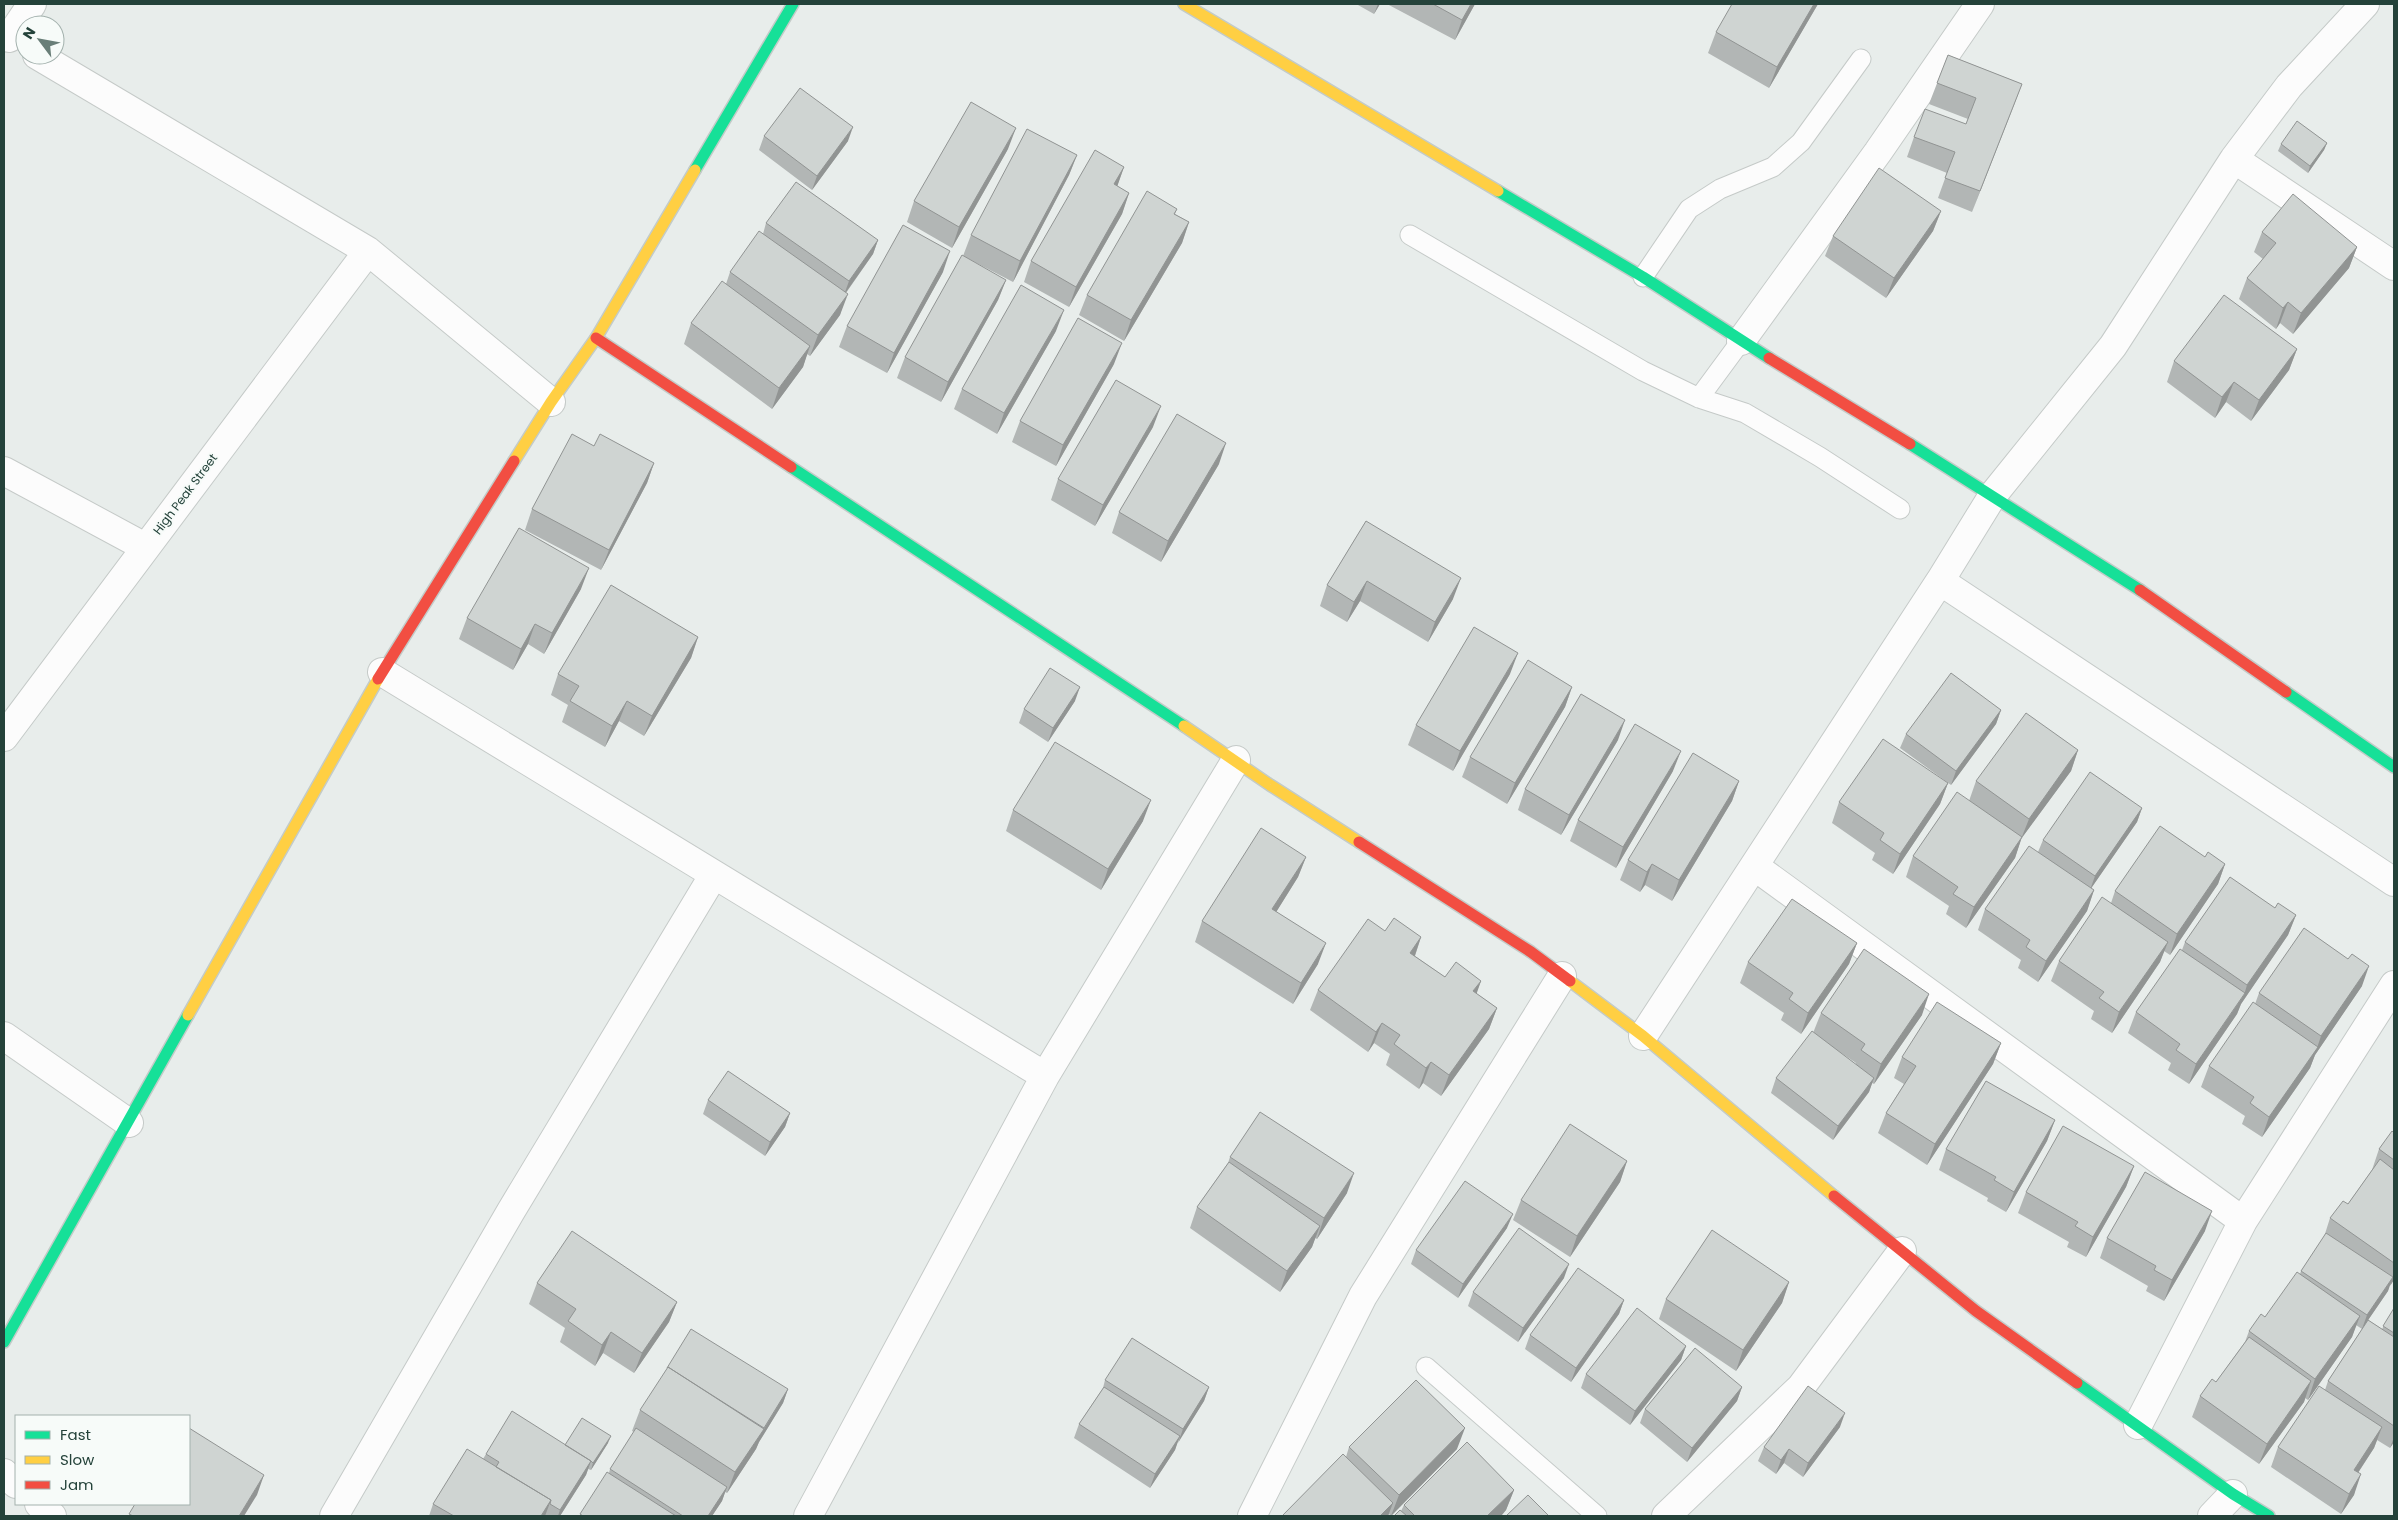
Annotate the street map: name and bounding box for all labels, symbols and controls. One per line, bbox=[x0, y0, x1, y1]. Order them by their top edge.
north arrow bbox=[15, 15, 65, 65]
text: N bbox=[18, 23, 40, 43]
street label: High Peak Street bbox=[149, 450, 221, 538]
legend bbox=[15, 1415, 190, 1505]
text: Fast bbox=[60, 1424, 91, 1445]
text: Slow bbox=[60, 1449, 95, 1470]
text: Jam bbox=[60, 1474, 94, 1495]

